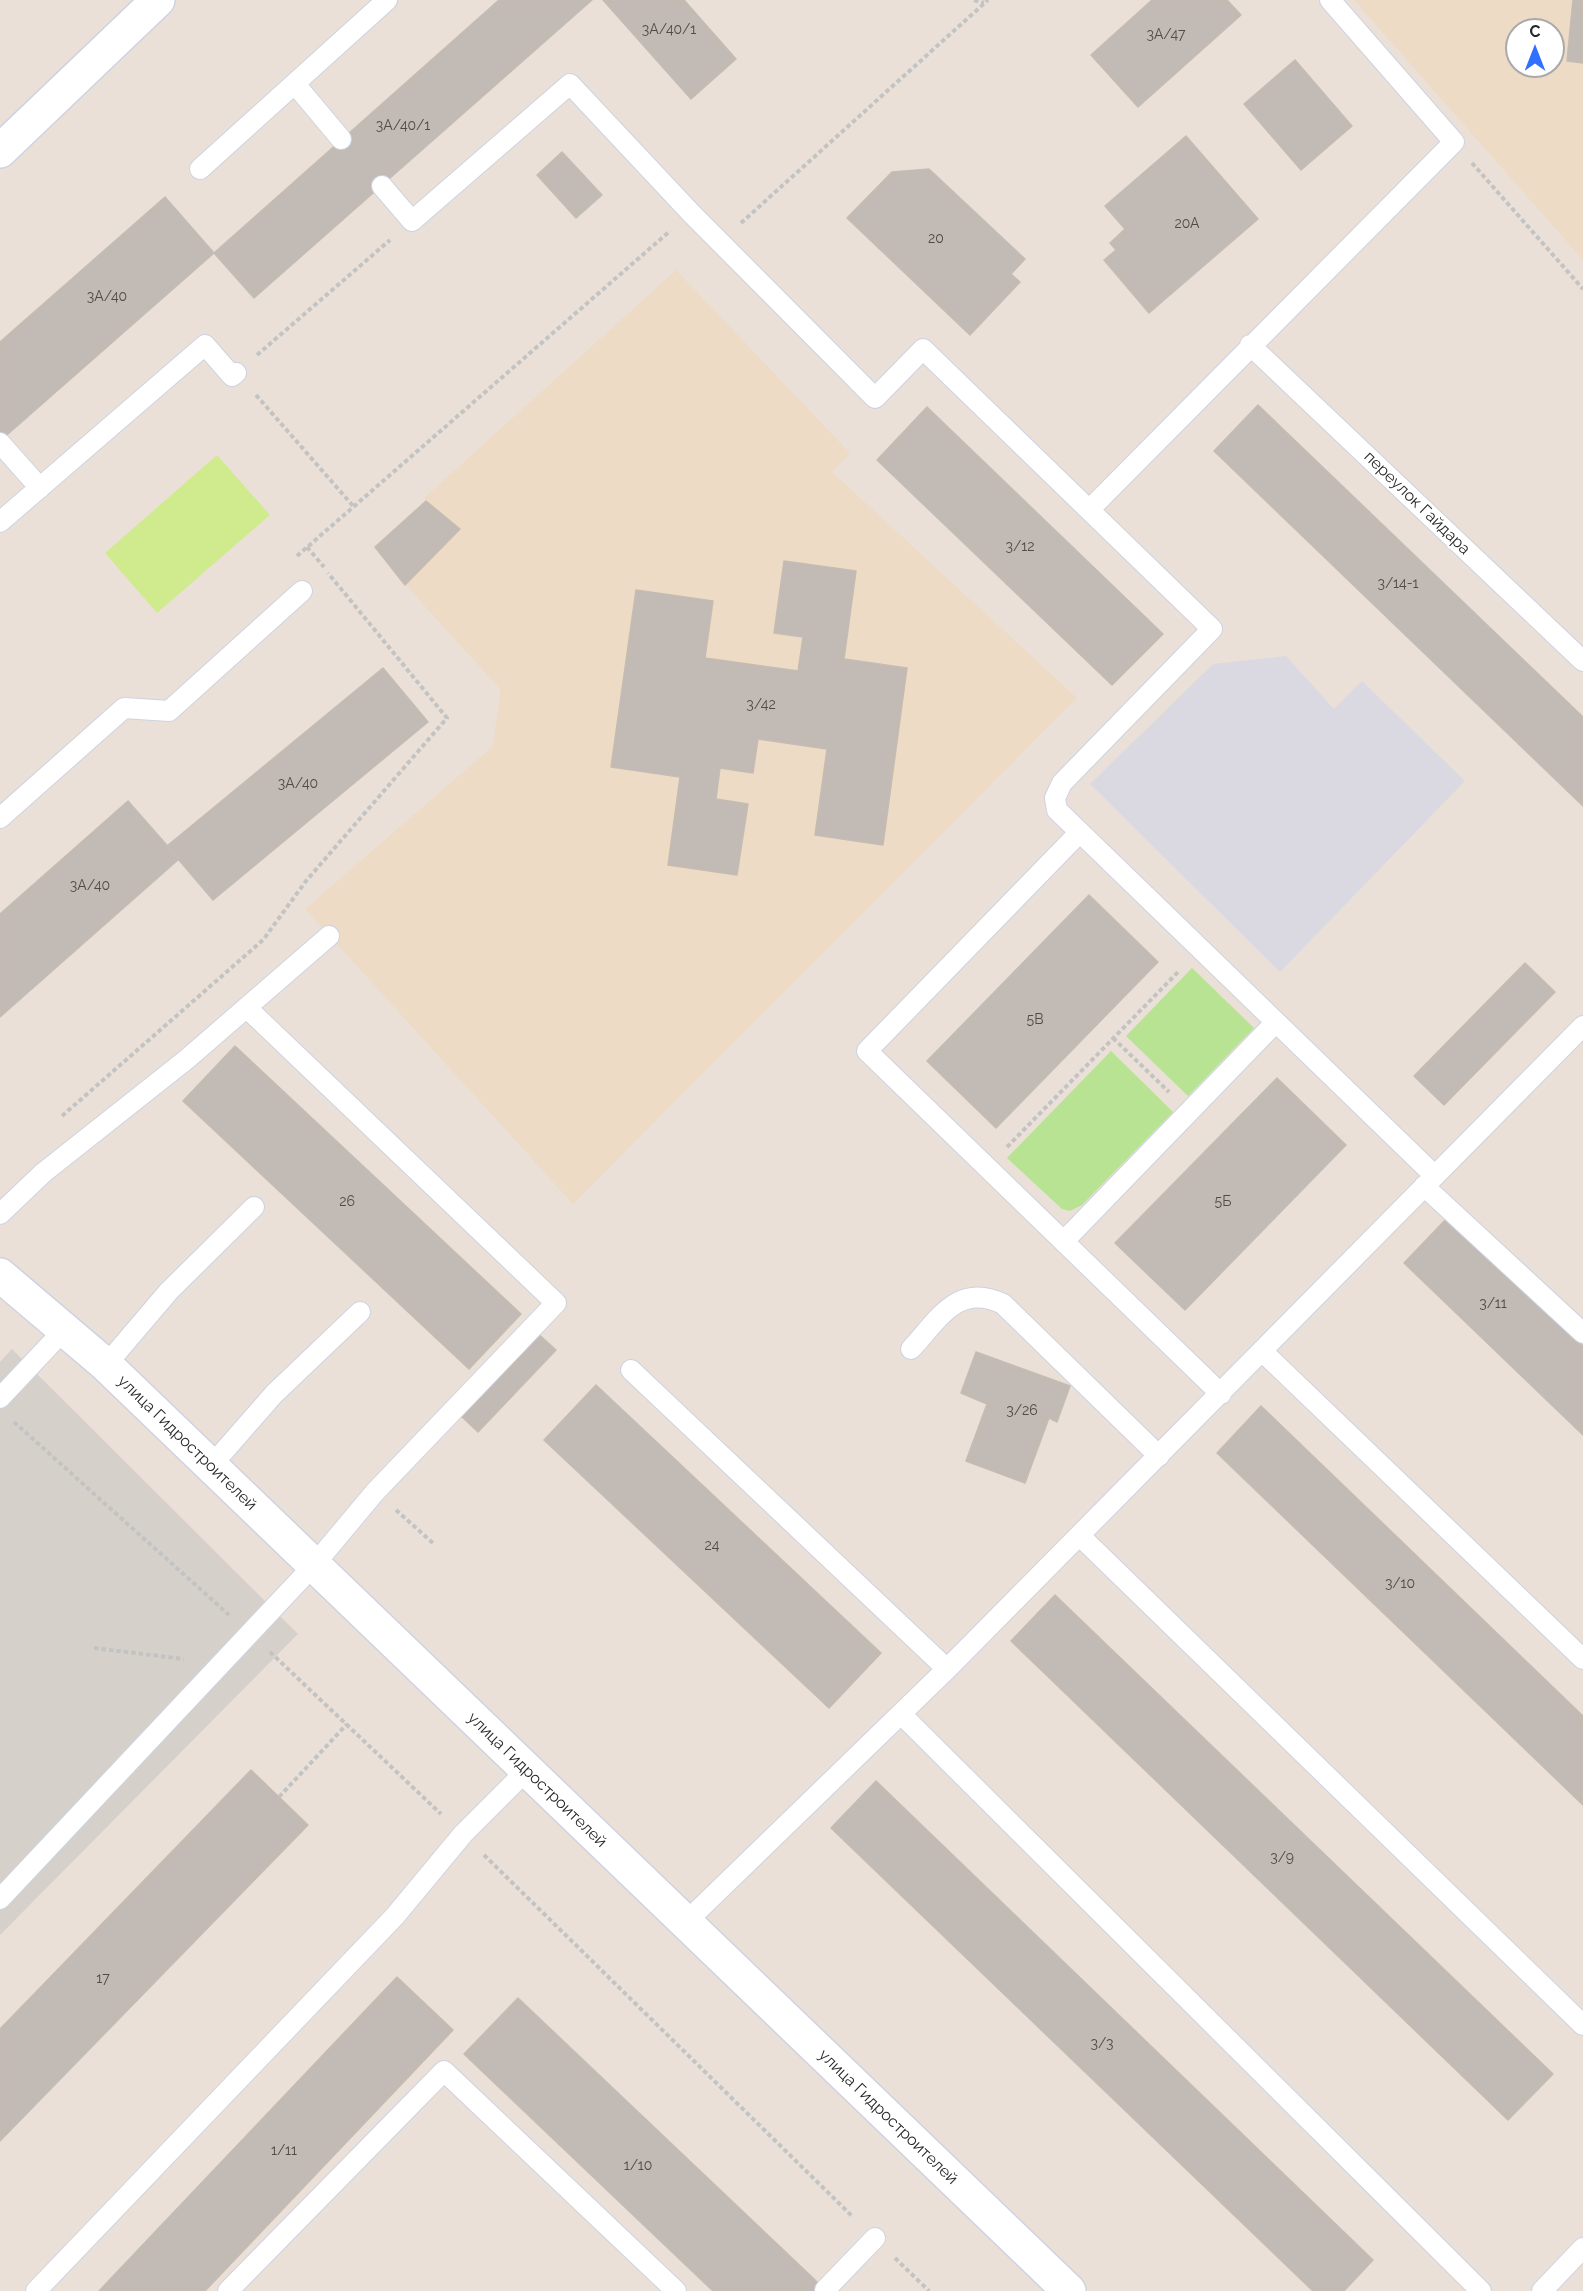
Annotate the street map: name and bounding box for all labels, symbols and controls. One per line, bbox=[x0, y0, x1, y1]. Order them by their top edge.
north arrow bbox=[1505, 18, 1565, 78]
house number: 3А/40/1 bbox=[642, 22, 696, 38]
text: С bbox=[1530, 22, 1540, 41]
house number: 3А/47 bbox=[1146, 27, 1186, 43]
house number: 3А/40/1 bbox=[376, 118, 430, 134]
house number: 20А bbox=[1174, 216, 1200, 232]
house number: 20 bbox=[928, 231, 944, 247]
house number: 3А/40 bbox=[87, 289, 127, 305]
street label: переулок Гайдара bbox=[1360, 447, 1474, 559]
house number: 3/12 bbox=[1006, 539, 1034, 555]
house number: 3/14-1 bbox=[1377, 576, 1419, 592]
house number: 3/42 bbox=[746, 697, 776, 713]
house number: 3А/40 bbox=[278, 776, 318, 792]
house number: 3А/40 bbox=[70, 878, 110, 894]
house number: 5В bbox=[1027, 1012, 1043, 1028]
house number: 26 bbox=[339, 1194, 355, 1210]
house number: 5Б bbox=[1215, 1194, 1231, 1210]
house number: 3/11 bbox=[1479, 1296, 1507, 1312]
street label: улица Гидростроителей bbox=[113, 1371, 261, 1515]
house number: 3/26 bbox=[1006, 1403, 1038, 1419]
house number: 24 bbox=[705, 1538, 719, 1554]
house number: 3/10 bbox=[1385, 1576, 1415, 1592]
street label: улица Гидростроителей bbox=[463, 1708, 611, 1852]
house number: 3/9 bbox=[1270, 1850, 1294, 1866]
house number: 17 bbox=[96, 1971, 110, 1987]
house number: 3/3 bbox=[1090, 2036, 1114, 2052]
street label: улица Гидростроителей bbox=[814, 2045, 962, 2189]
house number: 1/11 bbox=[271, 2143, 297, 2159]
house number: 1/10 bbox=[624, 2158, 652, 2174]

